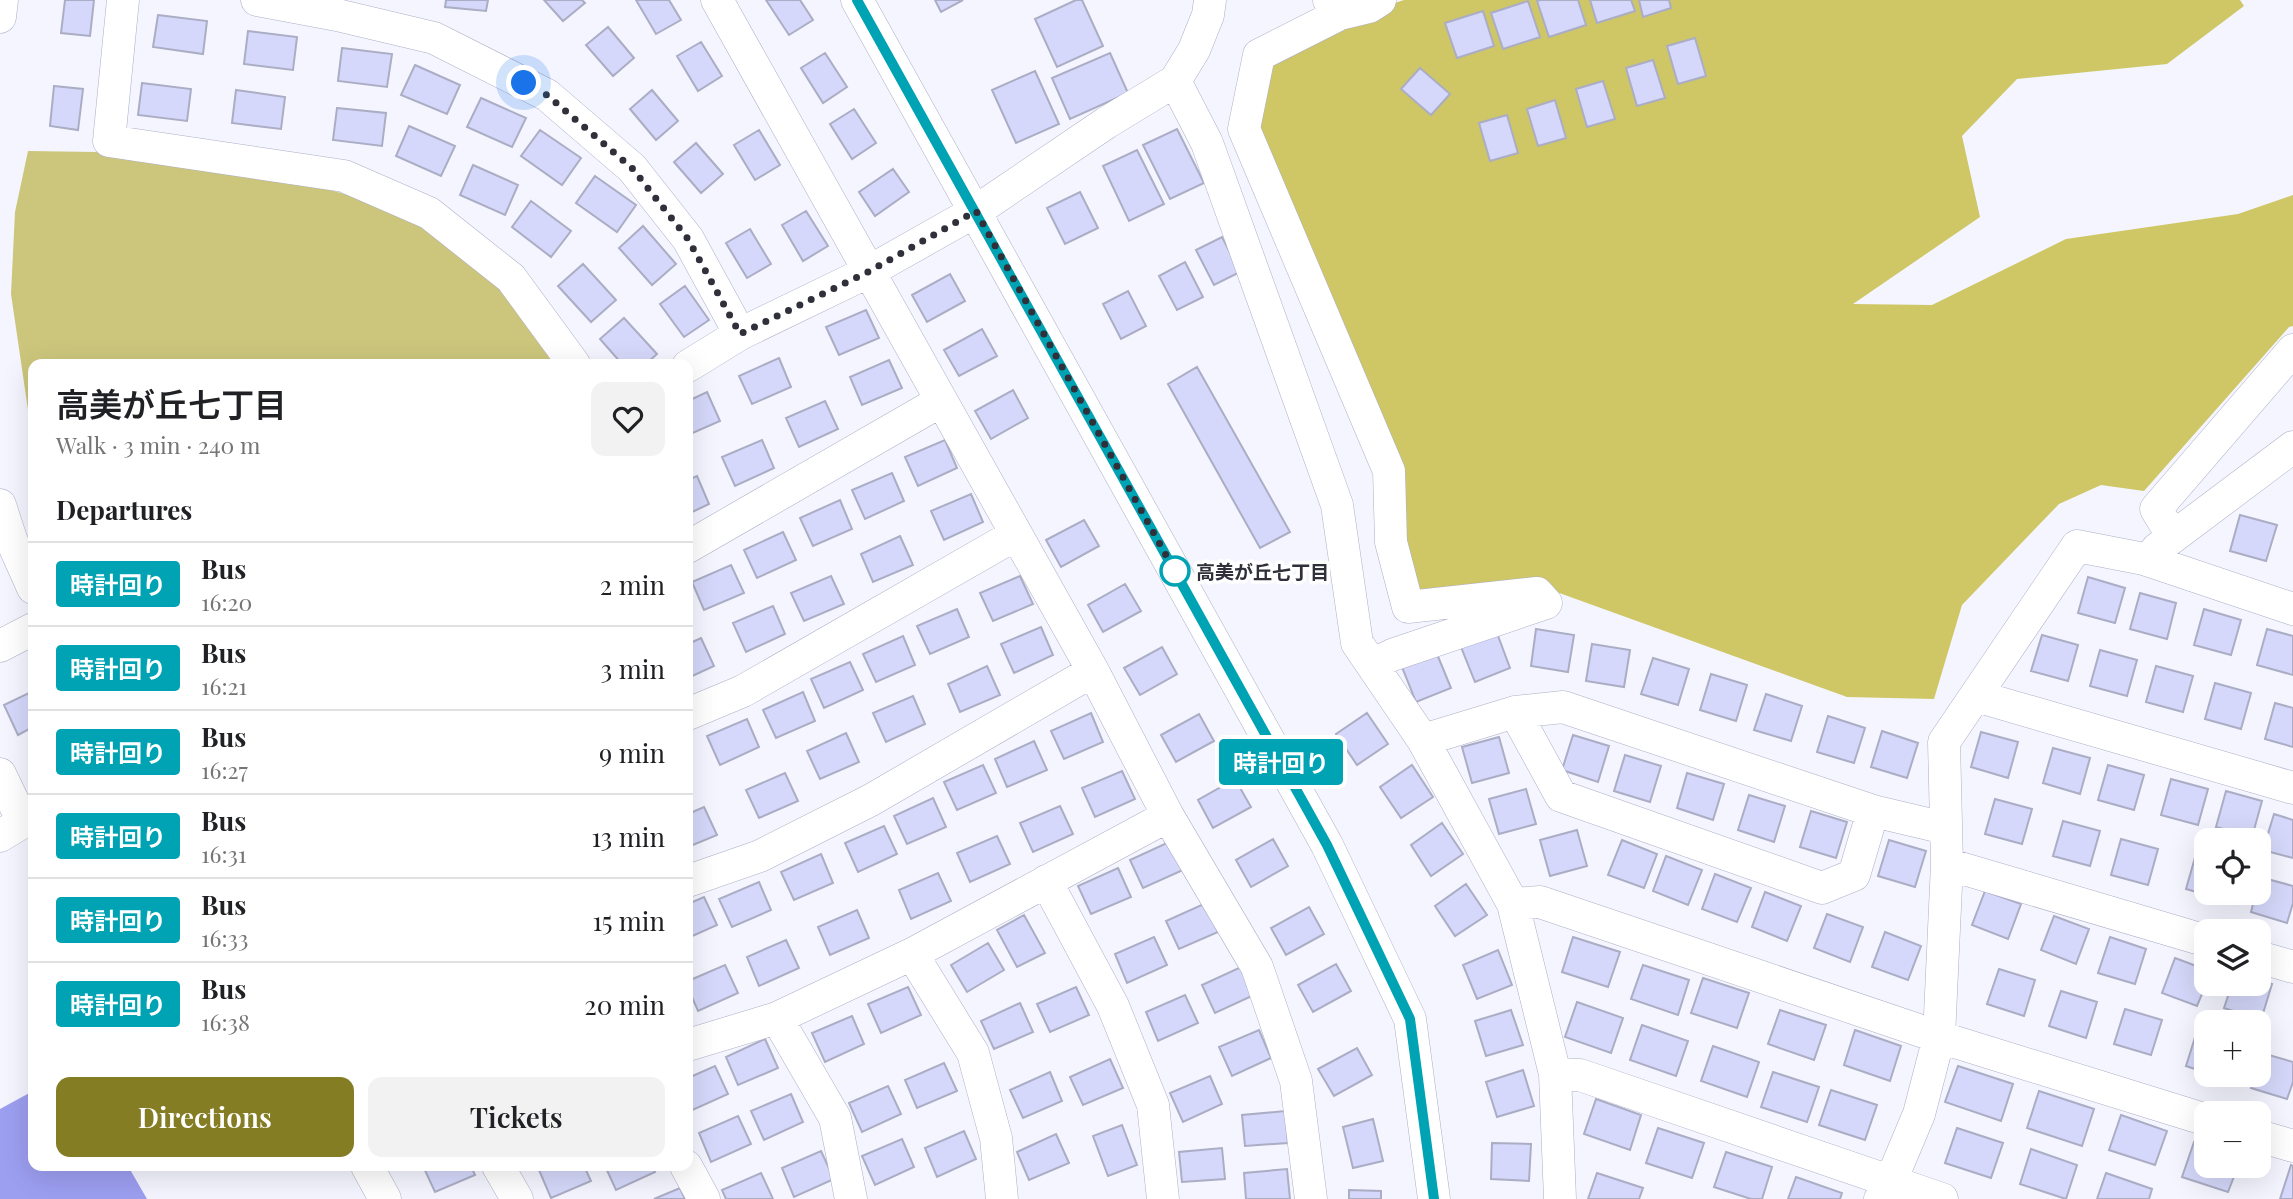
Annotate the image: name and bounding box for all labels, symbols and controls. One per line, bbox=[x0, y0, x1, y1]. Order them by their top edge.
your location bbox=[506, 65, 541, 100]
text: 高美が丘七丁目 bbox=[56, 381, 287, 425]
button: heart bbox=[591, 382, 665, 456]
text: Walk · 3 min · 240 m bbox=[56, 429, 260, 460]
text: Departures bbox=[56, 492, 192, 527]
text: Bus bbox=[201, 551, 246, 586]
marker: 高美が丘七丁目 bbox=[1160, 556, 1190, 586]
place label: 高美が丘七丁目 bbox=[1196, 558, 1329, 584]
text: 2 min bbox=[600, 567, 665, 602]
text: 時計回り bbox=[70, 568, 166, 600]
text: 16:20 bbox=[201, 586, 252, 617]
text: Bus bbox=[201, 635, 246, 670]
text: 3 min bbox=[601, 651, 665, 686]
text: 時計回り bbox=[70, 652, 166, 684]
text: 16:21 bbox=[201, 670, 247, 701]
text: Bus bbox=[201, 719, 246, 754]
text: 9 min bbox=[599, 735, 665, 770]
text: 時計回り bbox=[70, 736, 166, 768]
line badge: 時計回り bbox=[1232, 739, 1330, 785]
text: 時計回り bbox=[1233, 746, 1329, 778]
text: 16:27 bbox=[201, 754, 248, 785]
text: Bus bbox=[201, 803, 246, 838]
text: 13 min bbox=[591, 819, 665, 854]
text: 時計回り bbox=[70, 820, 166, 852]
map controls bbox=[2194, 828, 2271, 1178]
button: locate bbox=[2194, 828, 2271, 905]
text: 16:31 bbox=[201, 838, 246, 869]
text: Bus bbox=[201, 887, 246, 922]
text: 15 min bbox=[593, 903, 665, 938]
text: 時計回り bbox=[70, 904, 166, 936]
button: layers bbox=[2194, 919, 2271, 996]
text: 16:33 bbox=[201, 922, 248, 953]
text: Bus bbox=[201, 971, 246, 1006]
text: 20 min bbox=[584, 987, 665, 1022]
text: 時計回り bbox=[70, 988, 166, 1020]
text: 16:38 bbox=[201, 1006, 250, 1037]
button: + bbox=[2194, 1010, 2271, 1087]
button: Directions bbox=[56, 1077, 354, 1157]
button: Tickets bbox=[368, 1077, 665, 1157]
button: − bbox=[2194, 1101, 2271, 1178]

